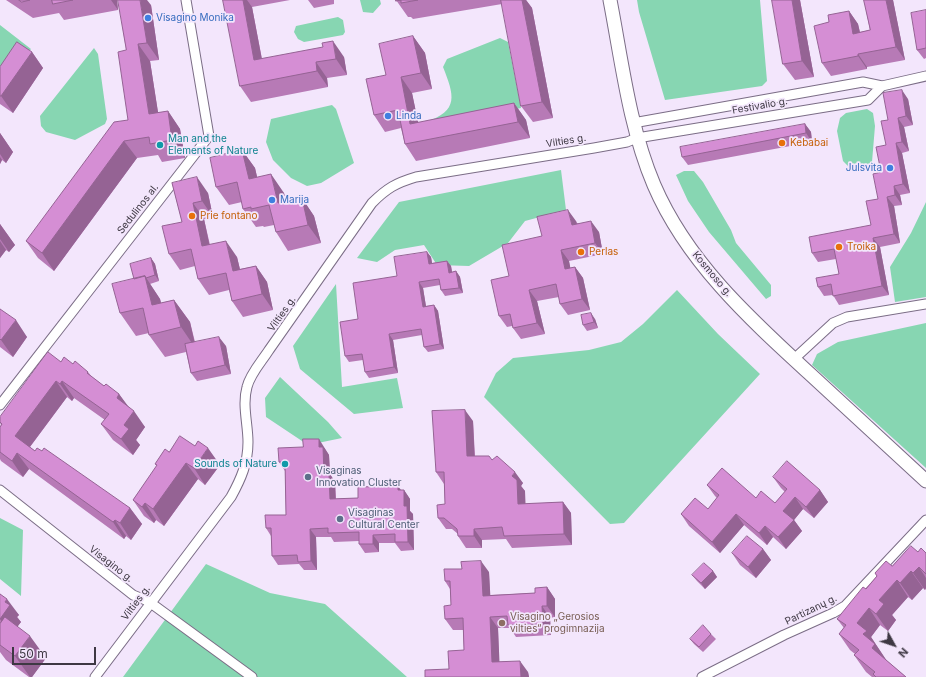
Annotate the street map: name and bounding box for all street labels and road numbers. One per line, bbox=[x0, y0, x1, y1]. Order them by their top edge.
street label: Festivalio g. bbox=[731, 95, 789, 117]
street label: Vilties g. bbox=[545, 132, 587, 150]
street label: Sedulinos al. bbox=[115, 182, 161, 236]
street label: Kosmoso g. bbox=[690, 249, 734, 299]
street label: Vilties g. bbox=[265, 294, 299, 334]
street label: Visagino g. bbox=[87, 543, 135, 585]
street label: Vilties g. bbox=[119, 583, 153, 623]
street label: Partizanų g. bbox=[783, 592, 839, 628]

